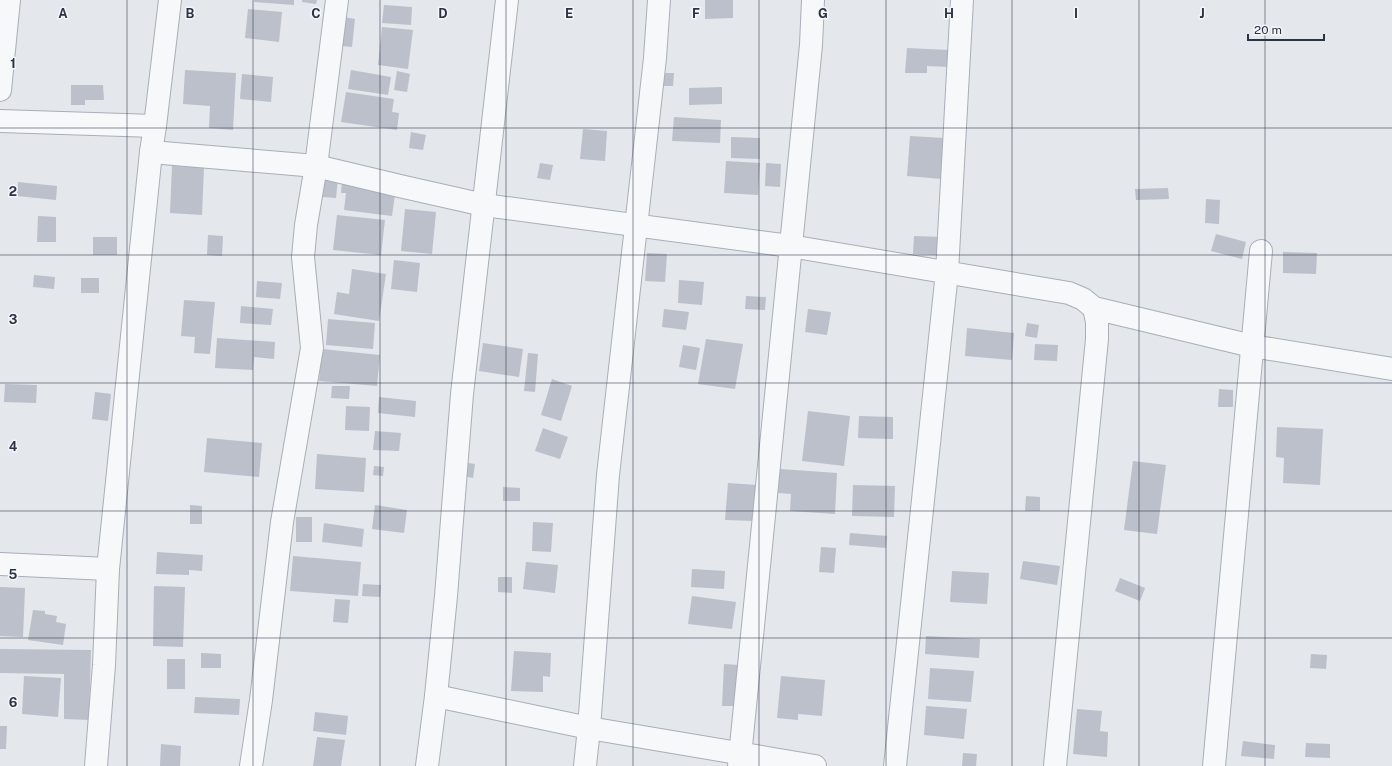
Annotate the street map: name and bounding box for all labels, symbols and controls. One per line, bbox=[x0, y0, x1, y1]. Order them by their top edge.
text: A bbox=[58, 6, 68, 21]
text: B bbox=[186, 6, 195, 21]
text: C bbox=[311, 6, 321, 21]
text: D bbox=[438, 6, 448, 21]
text: E bbox=[565, 6, 573, 21]
text: F bbox=[692, 6, 700, 21]
text: G bbox=[818, 6, 828, 21]
text: H bbox=[944, 6, 954, 21]
text: I bbox=[1074, 6, 1078, 21]
text: J bbox=[1199, 6, 1205, 21]
scale bar bbox=[1248, 16, 1324, 42]
text: 20 m bbox=[1254, 23, 1282, 37]
text: 1 bbox=[10, 56, 16, 71]
text: 2 bbox=[9, 184, 17, 199]
text: 3 bbox=[9, 312, 18, 327]
text: 4 bbox=[9, 439, 18, 454]
text: 5 bbox=[9, 567, 18, 582]
text: 6 bbox=[9, 695, 18, 710]

